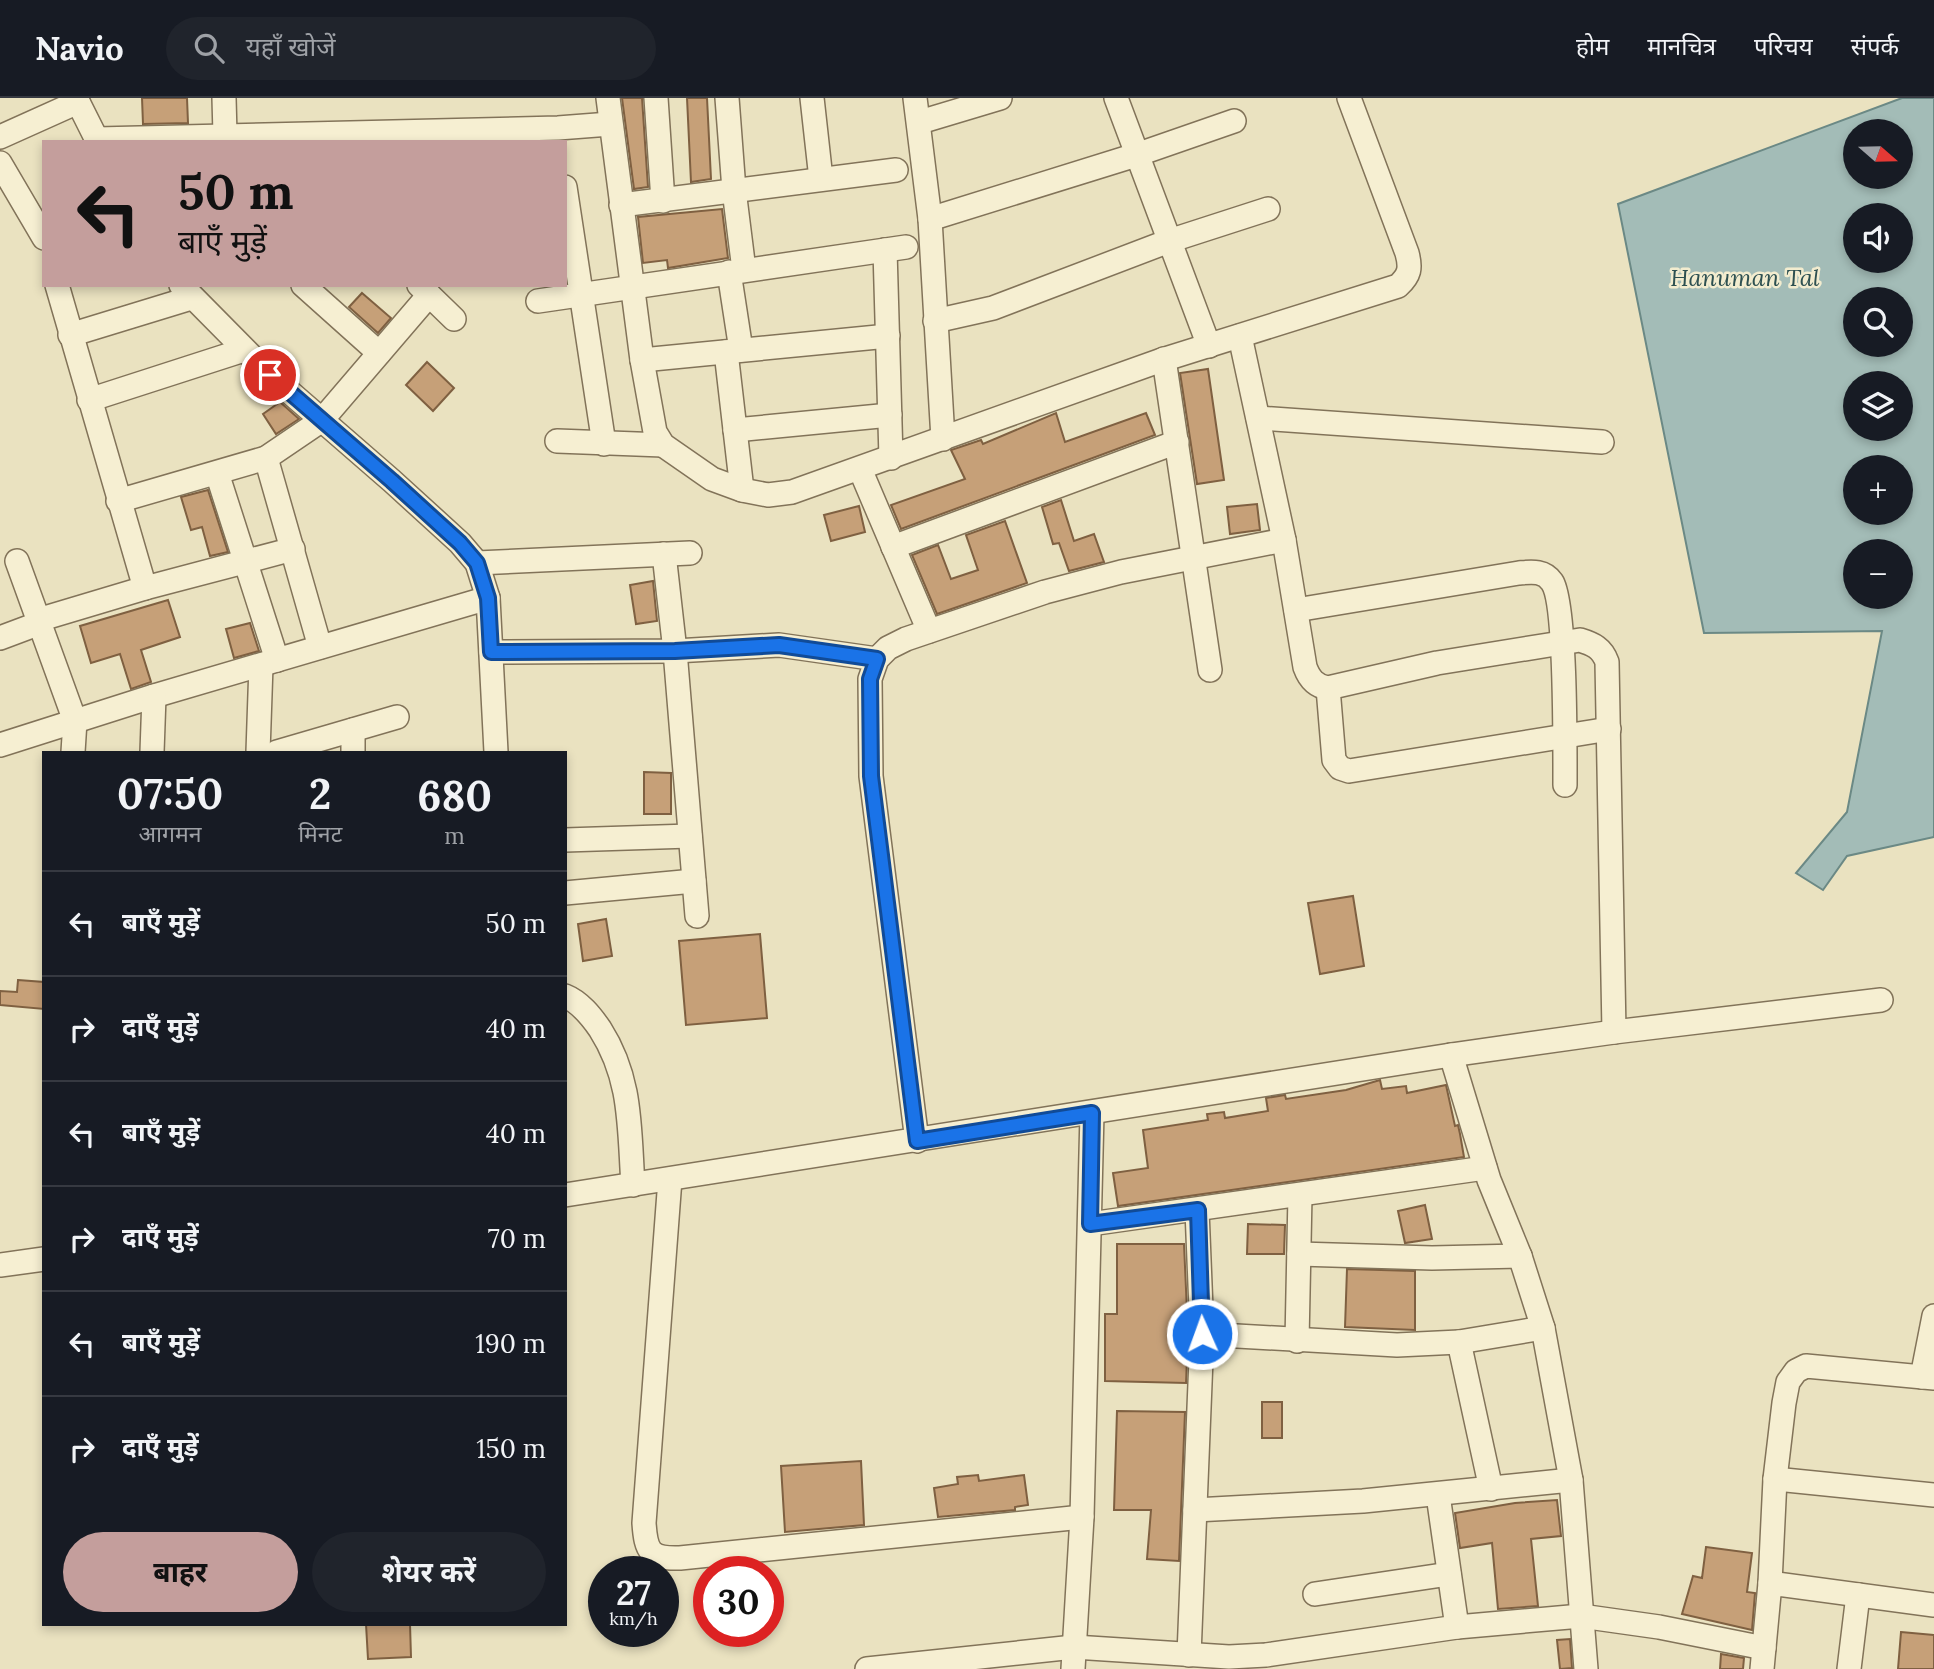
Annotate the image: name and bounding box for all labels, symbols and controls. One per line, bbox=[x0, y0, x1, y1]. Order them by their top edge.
search box bbox=[166, 17, 656, 80]
text: Navio bbox=[35, 27, 124, 69]
icon: search bbox=[190, 29, 228, 67]
text: यहाँ खोजें bbox=[246, 30, 336, 63]
text: होम bbox=[1576, 31, 1609, 62]
text: मानचित्र bbox=[1647, 31, 1716, 62]
text: परिचय bbox=[1754, 31, 1813, 62]
text: संपर्क bbox=[1851, 31, 1899, 62]
north arrow bbox=[1843, 119, 1913, 189]
map controls bbox=[1843, 119, 1913, 609]
text: 50 m bbox=[178, 160, 294, 222]
icon: left bbox=[63, 168, 154, 259]
button: sound bbox=[1843, 203, 1913, 273]
text: बाएँ मुड़ें bbox=[178, 221, 267, 262]
water label: Hanuman Tal bbox=[1670, 262, 1820, 293]
button: search bbox=[1843, 287, 1913, 357]
pin bbox=[240, 345, 300, 405]
icon: arrive bbox=[251, 356, 289, 394]
button: layers bbox=[1843, 371, 1913, 441]
button: + bbox=[1843, 455, 1913, 525]
button: − bbox=[1843, 539, 1913, 609]
text: 07:50 bbox=[117, 767, 223, 821]
text: 2 bbox=[309, 767, 331, 821]
text: 680 bbox=[417, 769, 492, 823]
text: आगमन bbox=[139, 819, 202, 848]
text: मिनट bbox=[298, 819, 342, 848]
text: m bbox=[444, 821, 465, 850]
icon: left bbox=[63, 905, 101, 943]
text: बाएँ मुड़ें bbox=[122, 905, 200, 938]
text: 50 m bbox=[486, 907, 546, 940]
icon: right bbox=[63, 1010, 101, 1048]
text: दाएँ मुड़ें bbox=[122, 1010, 199, 1043]
text: 40 m bbox=[486, 1012, 546, 1045]
icon: left bbox=[63, 1115, 101, 1153]
text: बाएँ मुड़ें bbox=[122, 1115, 200, 1148]
text: 40 m bbox=[486, 1117, 546, 1150]
icon: right bbox=[63, 1220, 101, 1258]
text: दाएँ मुड़ें bbox=[122, 1220, 199, 1253]
text: 70 m bbox=[488, 1222, 546, 1255]
position arrow bbox=[1165, 1297, 1239, 1371]
icon: left bbox=[63, 1325, 101, 1363]
text: बाएँ मुड़ें bbox=[122, 1325, 200, 1358]
text: 190 m bbox=[475, 1327, 546, 1360]
icon: right bbox=[63, 1430, 101, 1468]
text: दाएँ मुड़ें bbox=[122, 1430, 199, 1463]
text: 150 m bbox=[476, 1432, 546, 1465]
button: बाहर bbox=[63, 1532, 298, 1612]
button: शेयर करें bbox=[312, 1532, 546, 1612]
speed limit sign: 30 bbox=[693, 1556, 784, 1647]
text: 27 bbox=[616, 1570, 651, 1615]
text: km/h bbox=[609, 1607, 658, 1630]

